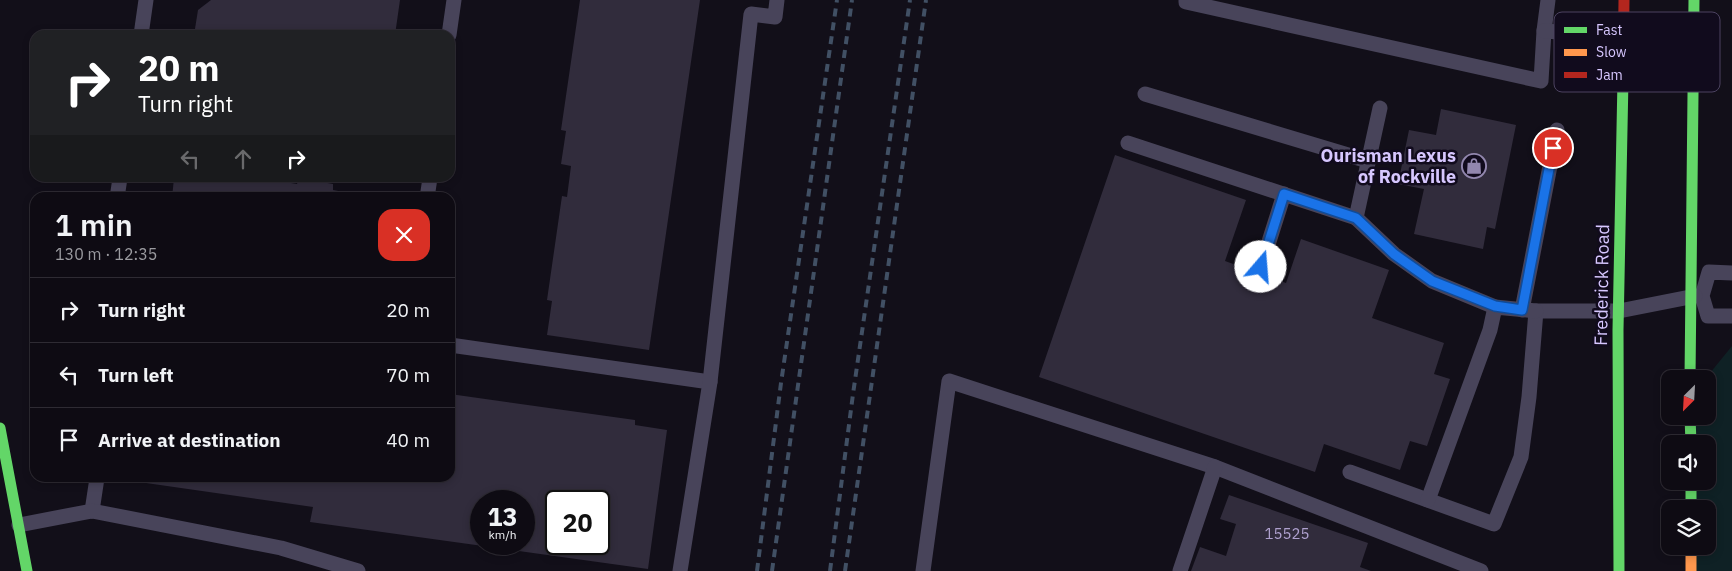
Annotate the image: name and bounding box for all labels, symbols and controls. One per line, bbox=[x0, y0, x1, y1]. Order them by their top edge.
legend bbox=[1554, 12, 1720, 92]
text: Fast bbox=[1596, 21, 1622, 39]
text: Slow bbox=[1596, 43, 1627, 61]
text: 20 m bbox=[138, 45, 220, 91]
icon: right bbox=[55, 50, 120, 115]
text: Jam bbox=[1596, 66, 1623, 84]
text: Turn right bbox=[138, 89, 233, 118]
pin bbox=[1532, 127, 1574, 169]
icon: arrive bbox=[1539, 134, 1567, 162]
place label: Ourisman Lexus of Rockville bbox=[1321, 144, 1456, 188]
icon: left bbox=[176, 145, 204, 173]
icon: ahead bbox=[229, 145, 257, 173]
icon: right bbox=[282, 145, 310, 173]
shop icon: Ourisman Lexus of Rockville bbox=[1461, 153, 1487, 179]
text: 1 min bbox=[55, 205, 133, 244]
button: close bbox=[378, 209, 430, 261]
street label: Frederick Road bbox=[1589, 224, 1614, 346]
position arrow bbox=[1234, 240, 1286, 292]
text: 130 m · 12:35 bbox=[55, 244, 157, 264]
icon: right bbox=[55, 296, 83, 324]
text: Turn right bbox=[98, 298, 185, 322]
text: 20 m bbox=[386, 298, 430, 322]
icon: left bbox=[55, 361, 83, 389]
text: Turn left bbox=[98, 363, 174, 387]
text: 70 m bbox=[386, 363, 430, 387]
north arrow bbox=[1661, 370, 1716, 425]
map controls bbox=[1661, 370, 1716, 555]
icon: arrive bbox=[55, 426, 83, 454]
text: Arrive at destination bbox=[98, 428, 281, 452]
text: 40 m bbox=[386, 428, 430, 452]
button: sound bbox=[1661, 435, 1716, 490]
speed limit sign: 20 bbox=[545, 490, 610, 555]
text: 13 bbox=[487, 500, 518, 533]
button: layers bbox=[1661, 500, 1716, 555]
house number: 15525 bbox=[1264, 524, 1310, 543]
text: km/h bbox=[488, 527, 517, 542]

